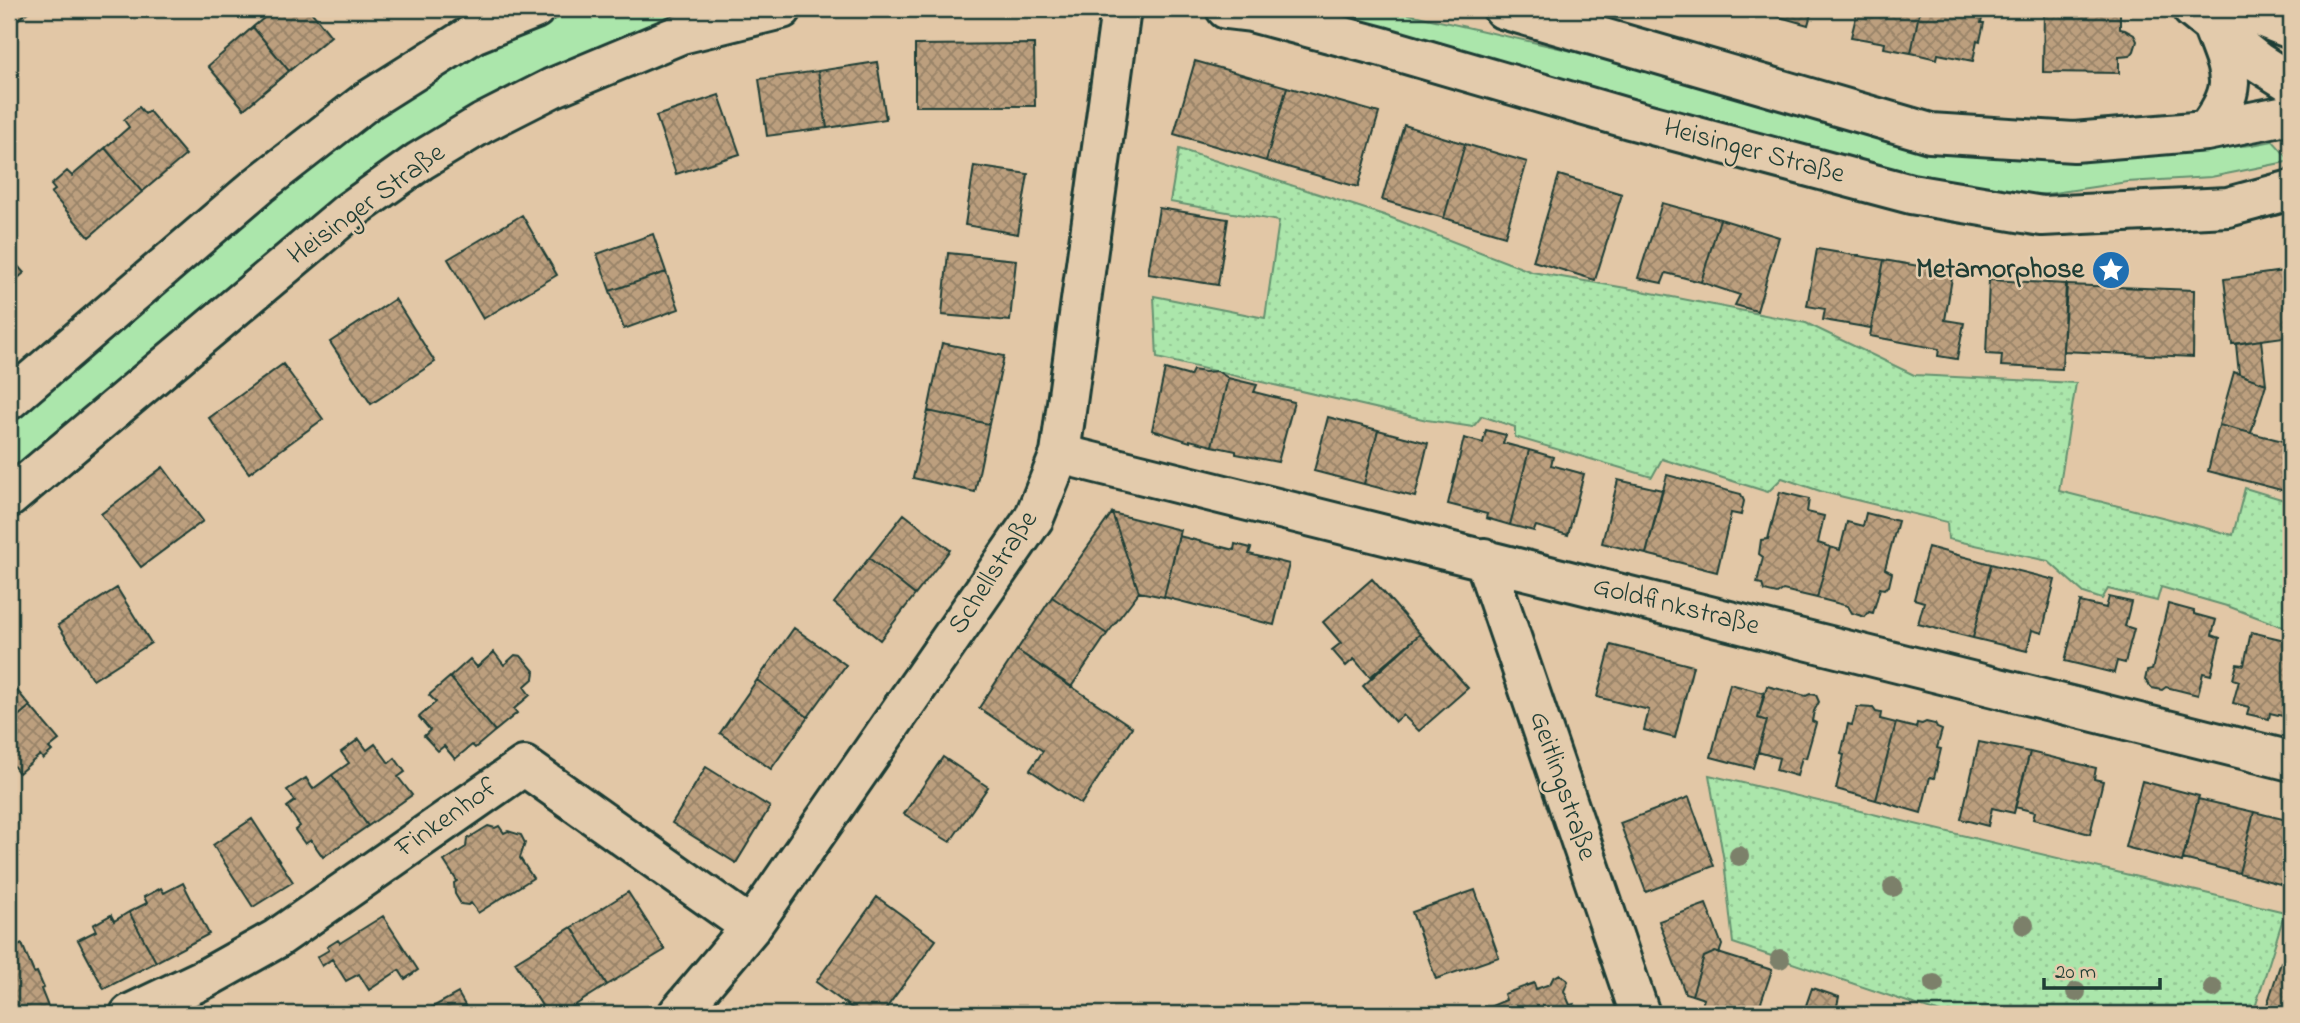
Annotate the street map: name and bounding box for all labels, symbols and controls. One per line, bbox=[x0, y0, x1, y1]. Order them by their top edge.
street label: Heisinger Straße bbox=[1659, 108, 1850, 196]
street label: Heisinger Straße bbox=[280, 133, 455, 276]
place icon: Metamorphose bbox=[2090, 249, 2132, 291]
place label: Metamorphose bbox=[1916, 250, 2085, 291]
street label: Schellstraße bbox=[939, 503, 1050, 643]
street label: Goldfinkstraße bbox=[1588, 566, 1764, 648]
street label: Geitlingstraße bbox=[1517, 706, 1607, 867]
street label: Finkenhof bbox=[387, 769, 506, 870]
scale bar bbox=[2044, 946, 2160, 990]
text: 20 m bbox=[2055, 958, 2096, 988]

